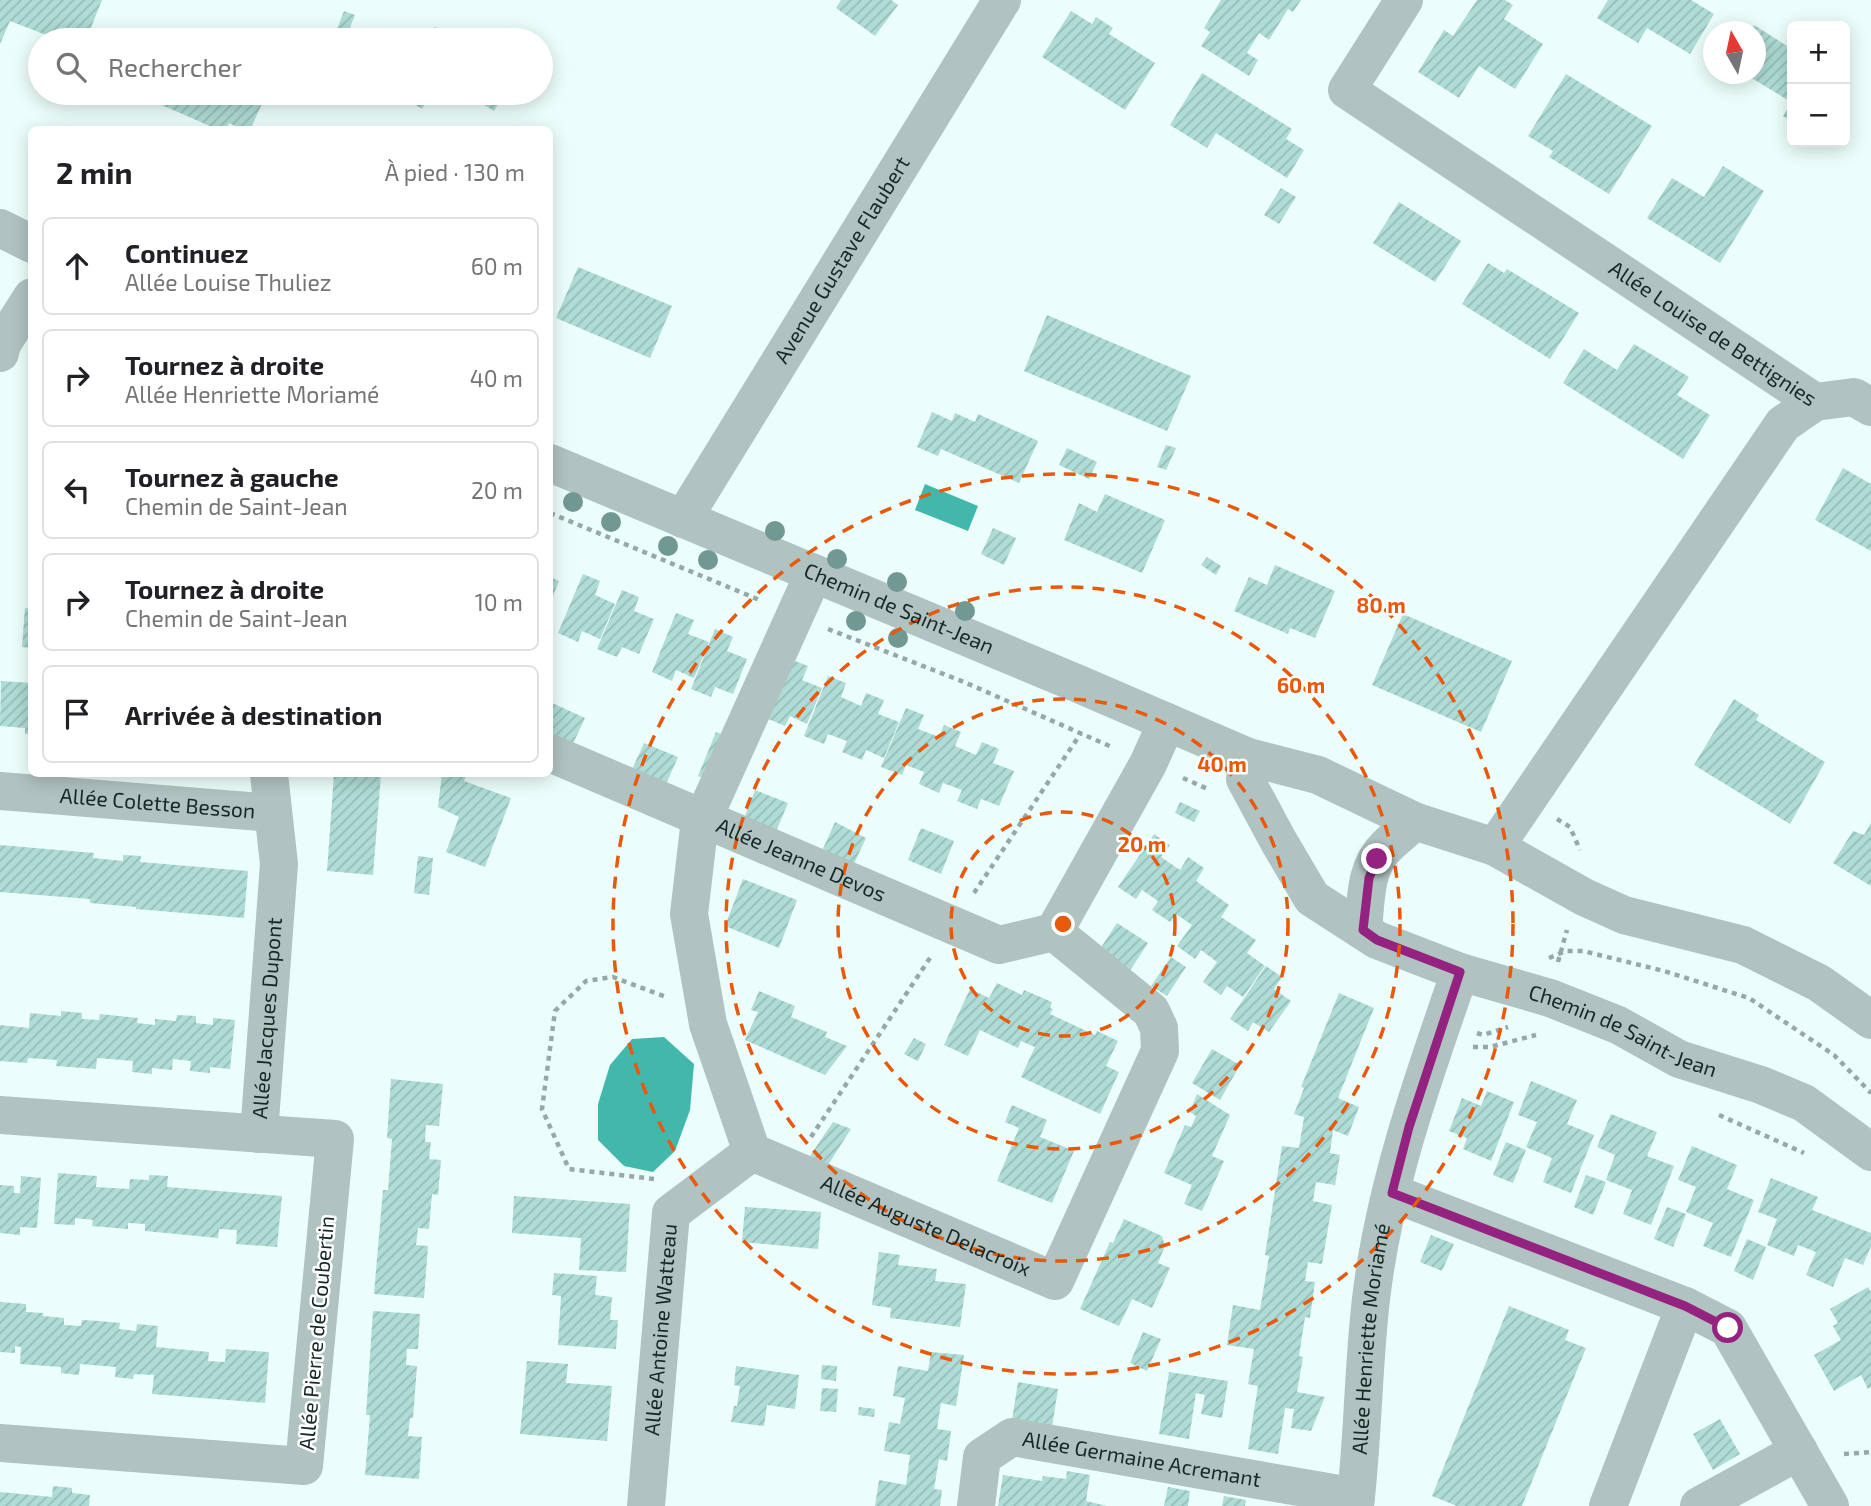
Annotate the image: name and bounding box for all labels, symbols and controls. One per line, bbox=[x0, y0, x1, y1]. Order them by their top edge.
north arrow bbox=[1703, 21, 1766, 84]
map controls bbox=[1787, 21, 1850, 147]
button: + bbox=[1787, 21, 1850, 84]
search box bbox=[28, 28, 553, 105]
icon: search bbox=[52, 48, 90, 86]
text: Rechercher bbox=[108, 51, 242, 82]
button: − bbox=[1787, 84, 1850, 147]
street label: Avenue Gustave Flaubert bbox=[768, 151, 914, 367]
text: 2 min bbox=[56, 154, 133, 190]
text: À pied · 130 m bbox=[385, 158, 525, 186]
text: Continuez bbox=[125, 237, 248, 268]
icon: ahead bbox=[58, 247, 96, 285]
text: 60 m bbox=[471, 252, 523, 280]
street label: Allée Louise de Bettignies bbox=[1605, 254, 1822, 411]
text: Allée Louise Thuliez bbox=[125, 268, 332, 296]
text: Tournez à droite bbox=[125, 349, 324, 380]
icon: right bbox=[58, 359, 96, 397]
text: 40 m bbox=[470, 364, 523, 392]
text: Allée Henriette Moriamé bbox=[125, 380, 379, 408]
text: Tournez à gauche bbox=[125, 461, 339, 492]
icon: left bbox=[58, 471, 96, 509]
text: 20 m bbox=[471, 476, 523, 504]
text: Chemin de Saint-Jean bbox=[125, 492, 348, 520]
street label: Chemin de Saint-Jean bbox=[801, 557, 998, 658]
text: Tournez à droite bbox=[125, 573, 324, 604]
icon: right bbox=[58, 583, 96, 621]
text: 10 m bbox=[475, 588, 523, 616]
text: 80 m bbox=[1356, 592, 1406, 617]
text: Chemin de Saint-Jean bbox=[125, 604, 348, 632]
text: 60 m bbox=[1277, 672, 1325, 697]
icon: arrive bbox=[58, 695, 96, 733]
text: Arrivée à destination bbox=[125, 699, 382, 730]
text: 40 m bbox=[1197, 751, 1247, 776]
street label: Allée Colette Besson bbox=[59, 782, 256, 823]
street label: Allée Jeanne Devos bbox=[713, 812, 890, 906]
text: 20 m bbox=[1118, 831, 1166, 856]
route end bbox=[1361, 843, 1392, 874]
centre of rings bbox=[1051, 912, 1075, 936]
street label: Allée Jacques Dupont bbox=[246, 917, 286, 1120]
street label: Chemin de Saint-Jean bbox=[1526, 979, 1720, 1081]
street label: Allée Auguste Delacroix bbox=[818, 1169, 1035, 1280]
street label: Allée Pierre de Coubertin bbox=[293, 1215, 338, 1451]
street label: Allée Henriette Moriamé bbox=[1346, 1221, 1394, 1455]
street label: Allée Antoine Watteau bbox=[638, 1222, 681, 1437]
route start bbox=[1712, 1312, 1743, 1343]
street label: Allée Germaine Acremant bbox=[1021, 1425, 1263, 1491]

